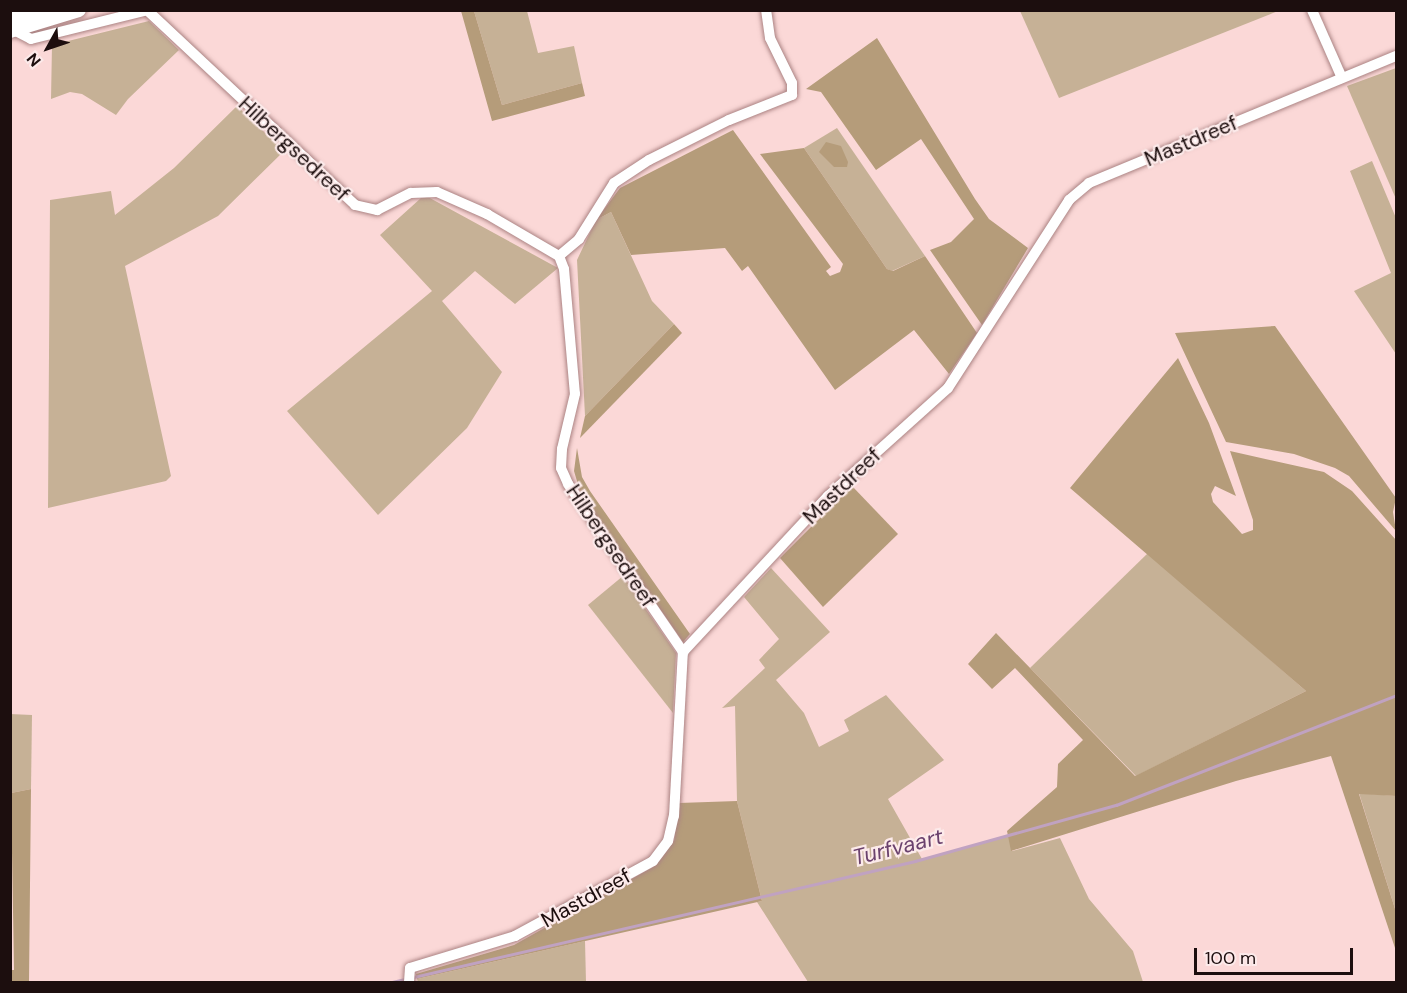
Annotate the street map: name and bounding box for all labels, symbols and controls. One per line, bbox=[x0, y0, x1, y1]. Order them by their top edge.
north arrow bbox=[18, 18, 78, 78]
text: N bbox=[22, 49, 46, 71]
street label: Hilbergsedreef bbox=[233, 91, 355, 207]
street label: Mastdreef bbox=[1141, 110, 1241, 172]
street label: Mastdreef bbox=[798, 443, 886, 529]
street label: Hilbergsedreef bbox=[561, 480, 661, 612]
water label: Turfvaart bbox=[850, 823, 946, 871]
street label: Mastdreef bbox=[537, 863, 635, 933]
scale bar bbox=[1197, 936, 1356, 974]
text: 100 m bbox=[1205, 946, 1256, 970]

